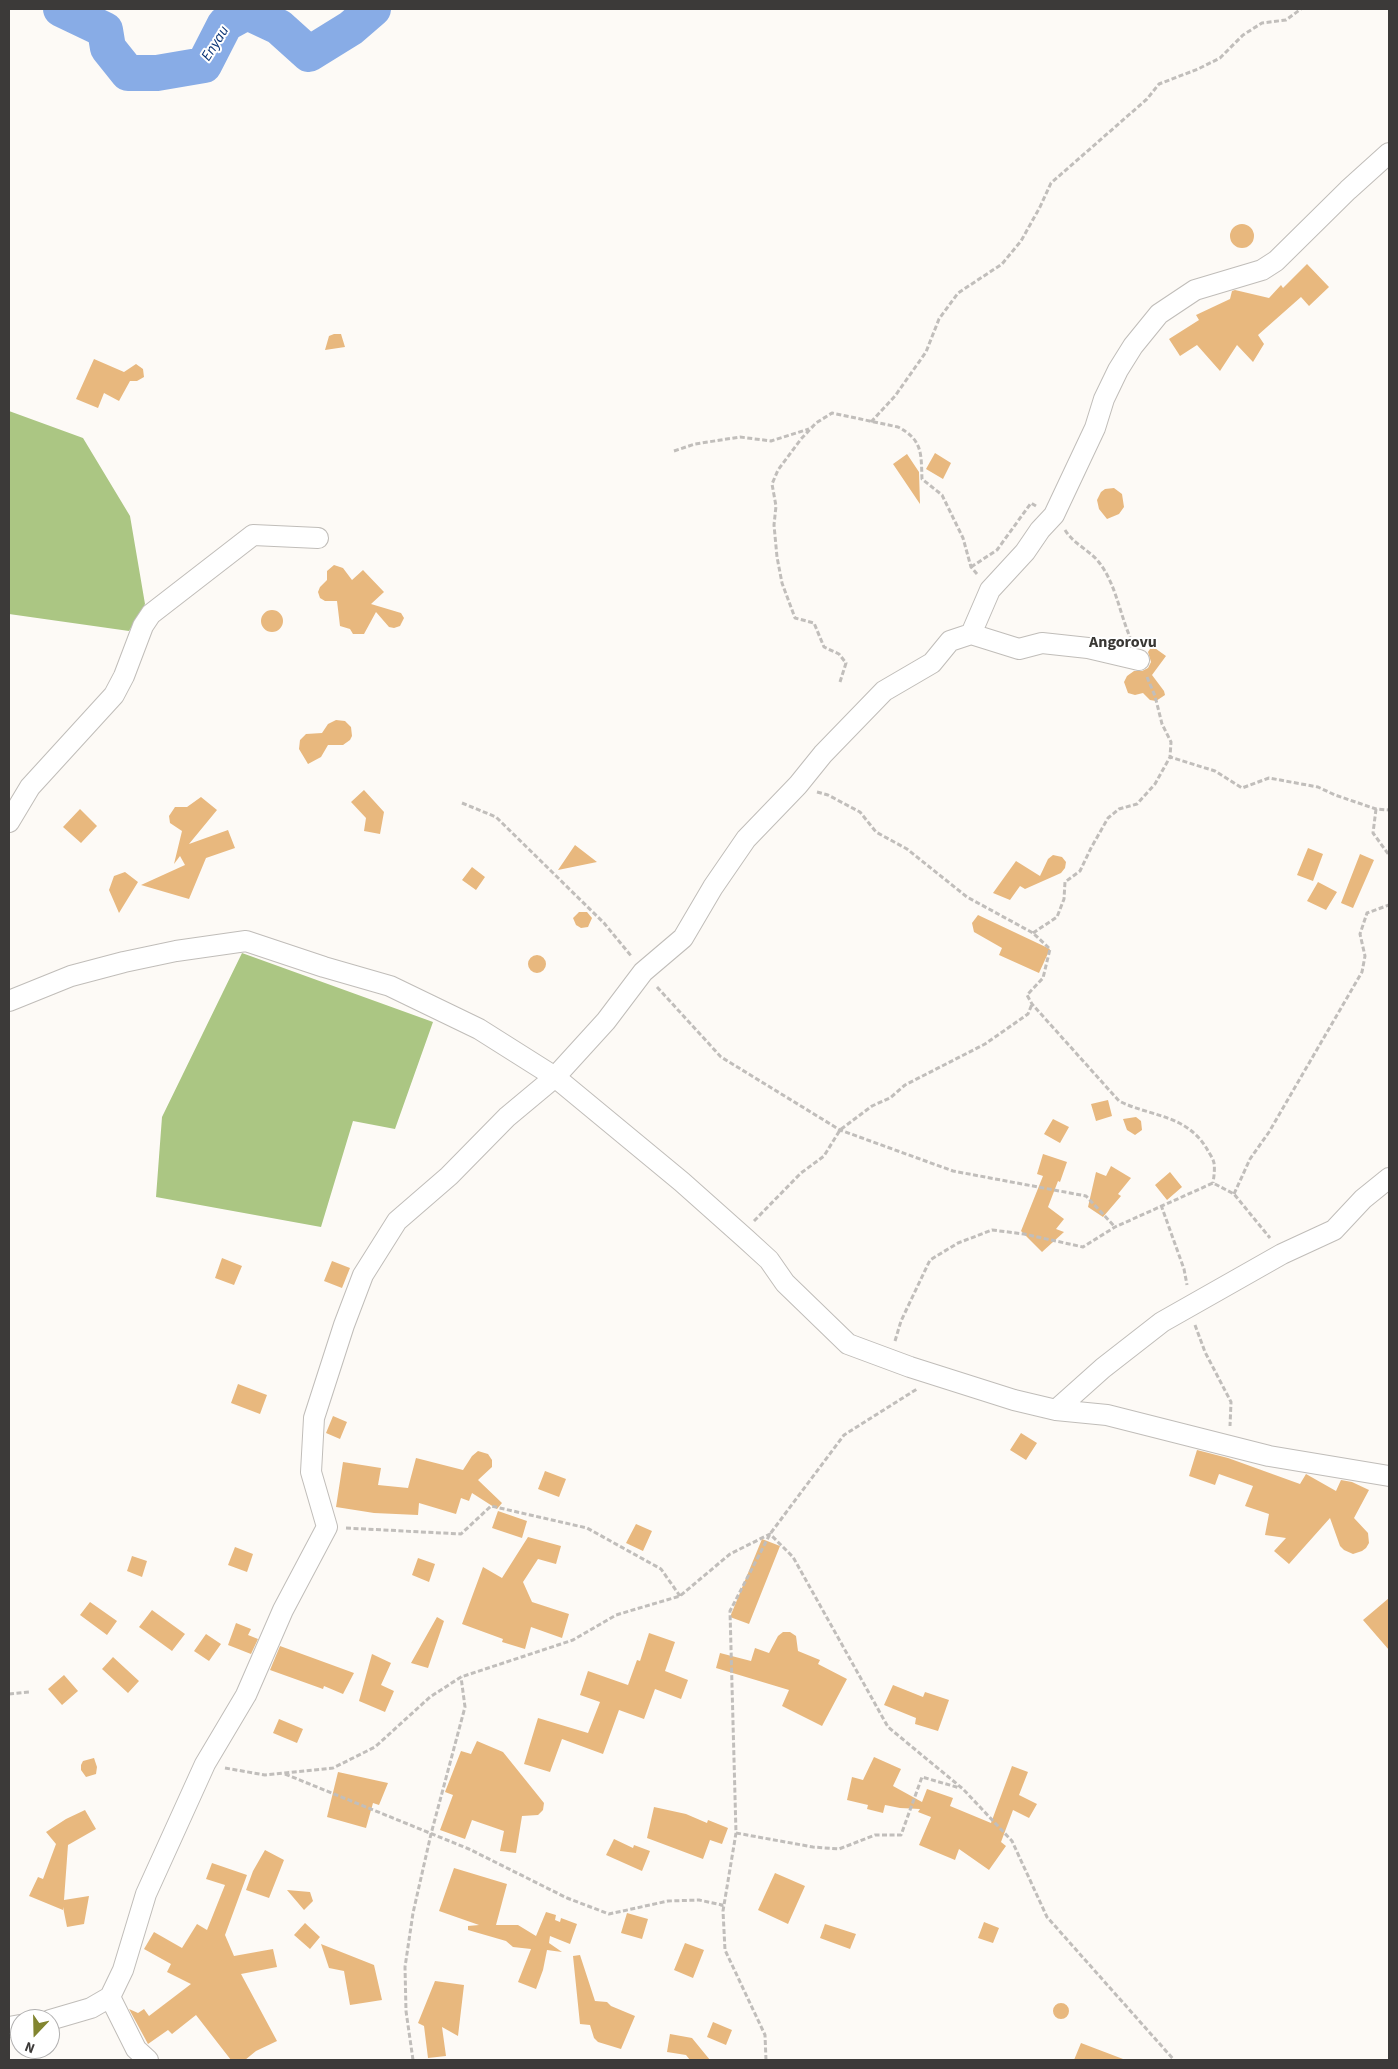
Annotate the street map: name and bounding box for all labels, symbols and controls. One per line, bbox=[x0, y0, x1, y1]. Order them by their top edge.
water label: Enyau bbox=[198, 23, 234, 65]
district label: Angorovu bbox=[1089, 633, 1157, 653]
north arrow bbox=[10, 2009, 60, 2059]
text: N bbox=[22, 2036, 38, 2058]

